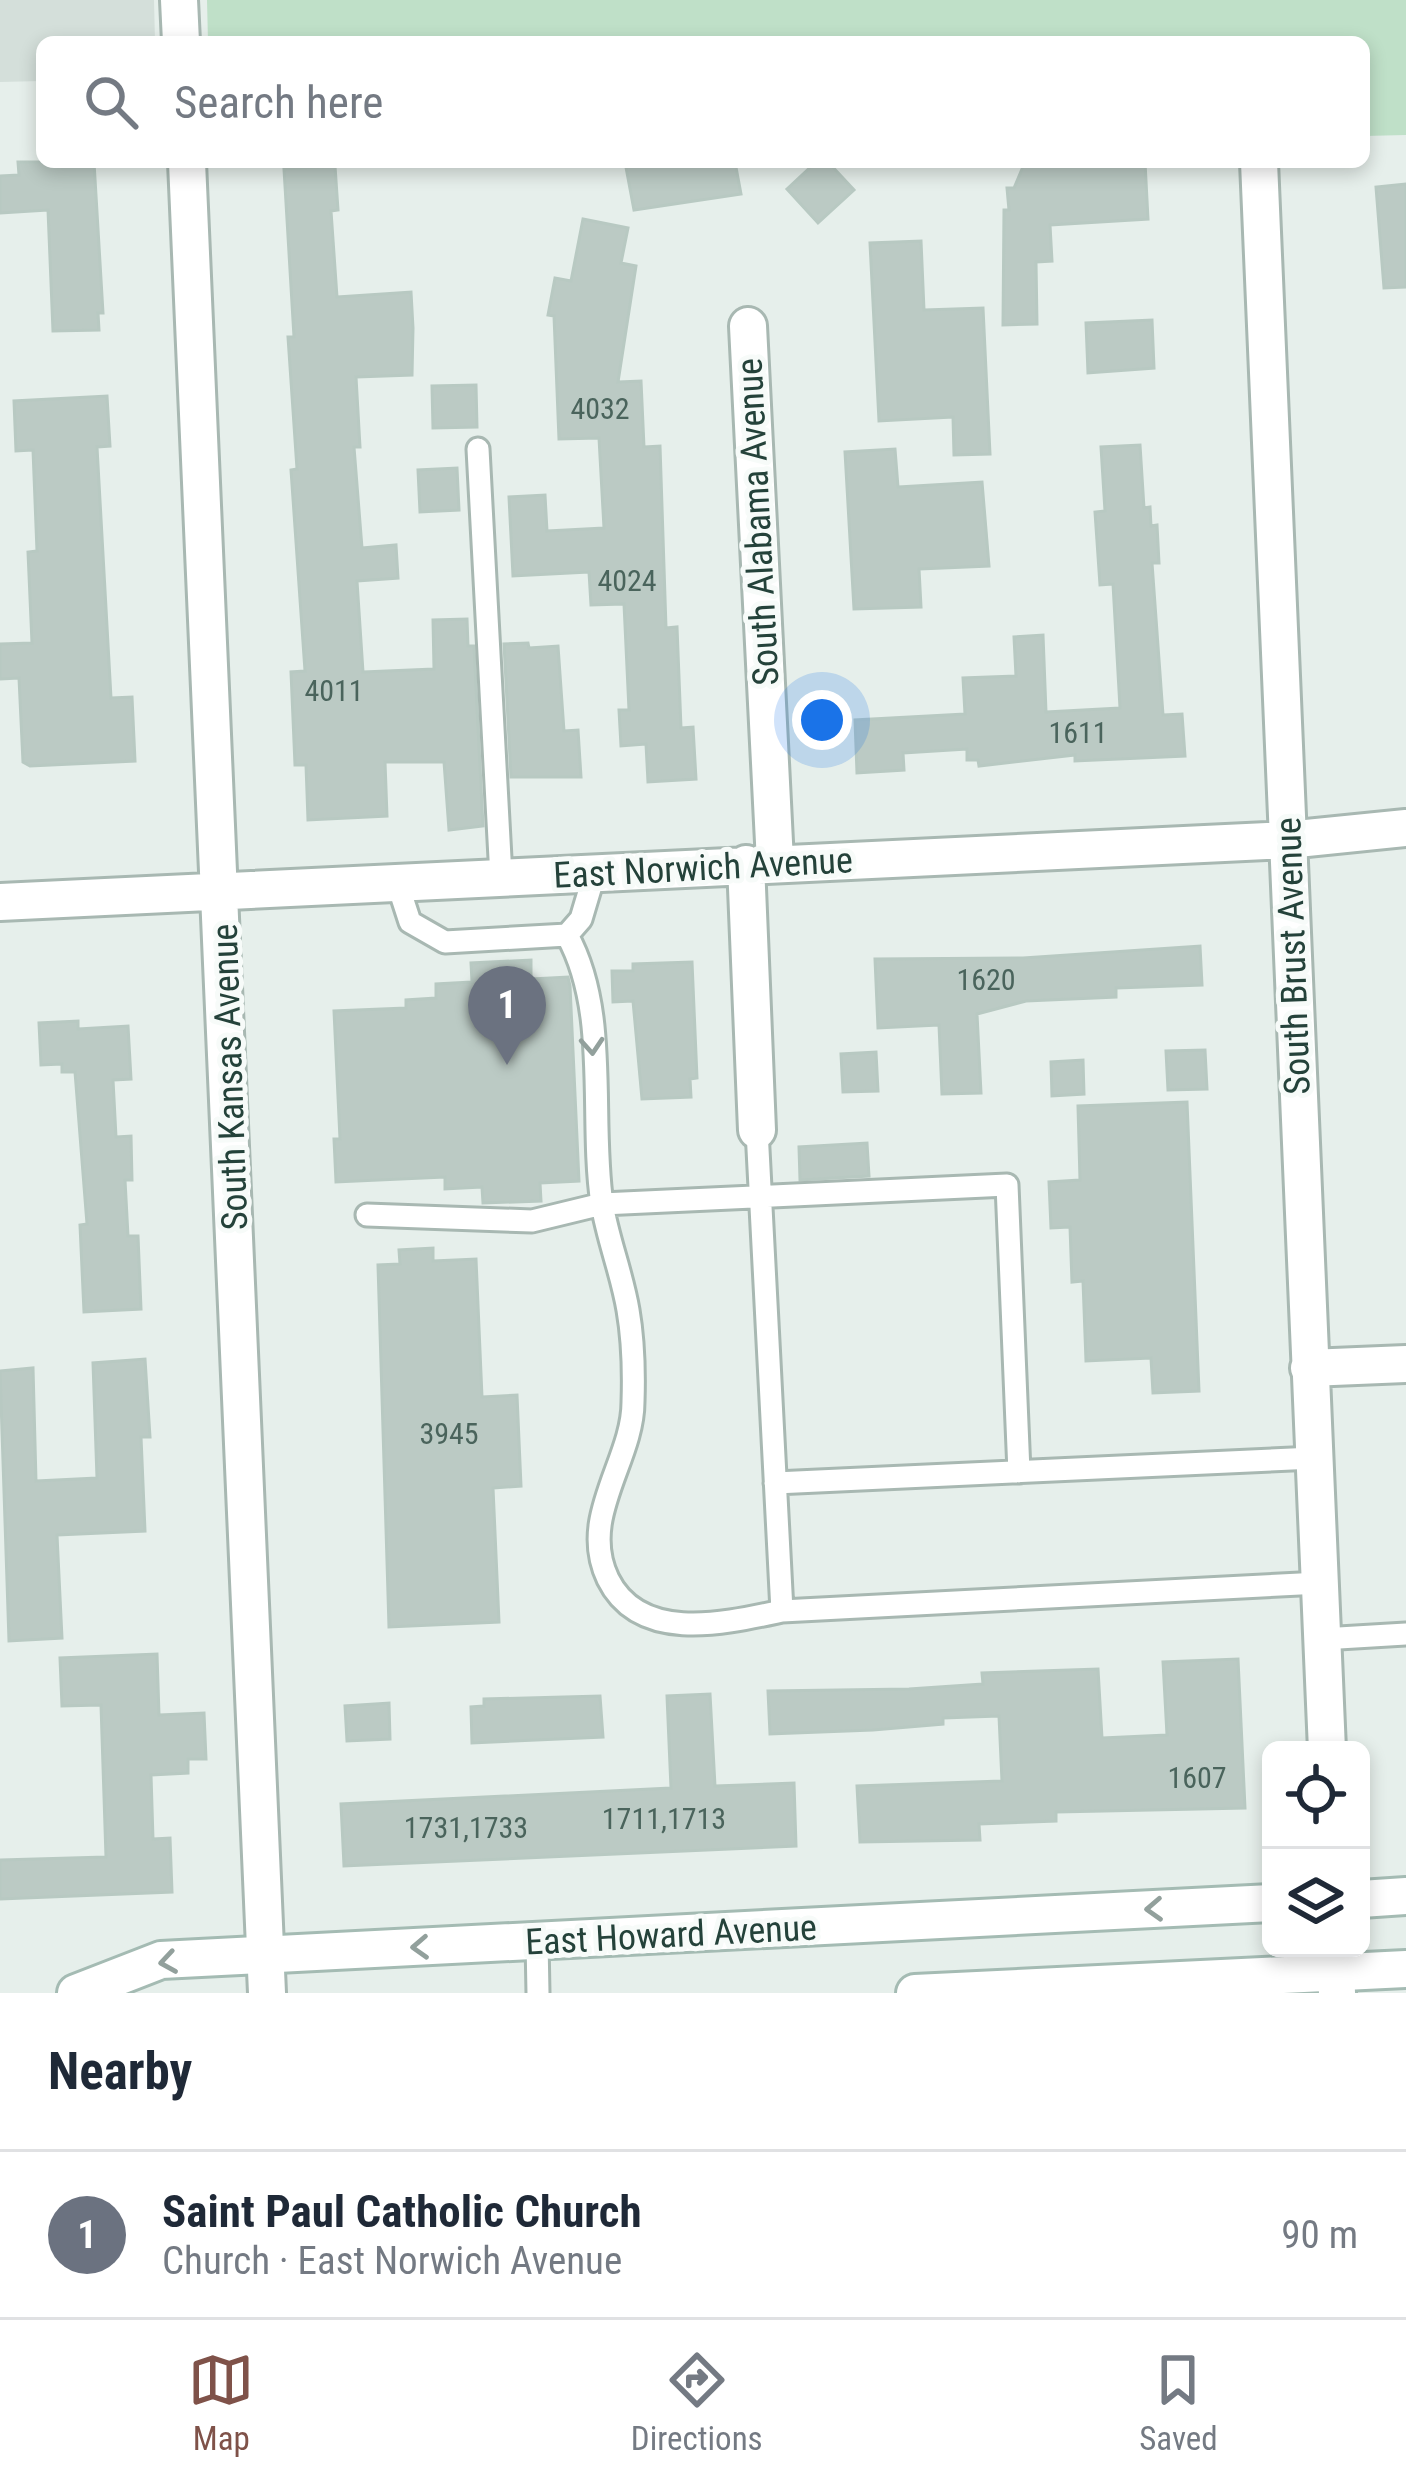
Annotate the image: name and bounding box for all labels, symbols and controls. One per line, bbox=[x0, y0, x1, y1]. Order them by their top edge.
search box bbox=[36, 36, 1370, 168]
icon: search bbox=[78, 69, 144, 135]
text: Search here bbox=[174, 76, 383, 129]
street label: South Alabama Avenue bbox=[728, 357, 788, 687]
house number: 4032 bbox=[570, 391, 630, 426]
house number: 4024 bbox=[597, 563, 657, 598]
house number: 4011 bbox=[304, 673, 364, 708]
your location bbox=[792, 690, 852, 750]
house number: 1611 bbox=[1048, 715, 1108, 750]
street label: South Brust Avenue bbox=[1267, 817, 1319, 1095]
street label: East Norwich Avenue bbox=[552, 839, 854, 897]
street label: South Kansas Avenue bbox=[204, 923, 256, 1231]
house number: 1620 bbox=[956, 962, 1016, 997]
pin: 1 bbox=[468, 966, 546, 1065]
one-way arrow bbox=[579, 1037, 605, 1056]
house number: 3945 bbox=[419, 1416, 479, 1451]
map controls bbox=[1262, 1741, 1370, 1957]
button: locate bbox=[1262, 1741, 1370, 1849]
house number: 1607 bbox=[1167, 1760, 1227, 1795]
house number: 1711,1713 bbox=[602, 1801, 726, 1836]
house number: 1731,1733 bbox=[404, 1810, 528, 1845]
button: layers bbox=[1262, 1849, 1370, 1957]
one-way arrow bbox=[1144, 1896, 1163, 1922]
street label: East Howard Avenue bbox=[524, 1906, 818, 1964]
one-way arrow bbox=[410, 1934, 429, 1960]
one-way arrow bbox=[159, 1948, 179, 1973]
text: Nearby bbox=[48, 2042, 192, 2101]
text: Saint Paul Catholic Church bbox=[162, 2185, 642, 2238]
text: 1 bbox=[77, 2212, 97, 2258]
text: 90 m bbox=[1281, 2212, 1358, 2258]
text: Church · East Norwich Avenue bbox=[162, 2238, 622, 2284]
tab: Map bbox=[188, 2347, 254, 2458]
tab: Directions bbox=[631, 2347, 763, 2458]
tab: Saved bbox=[1139, 2347, 1218, 2458]

